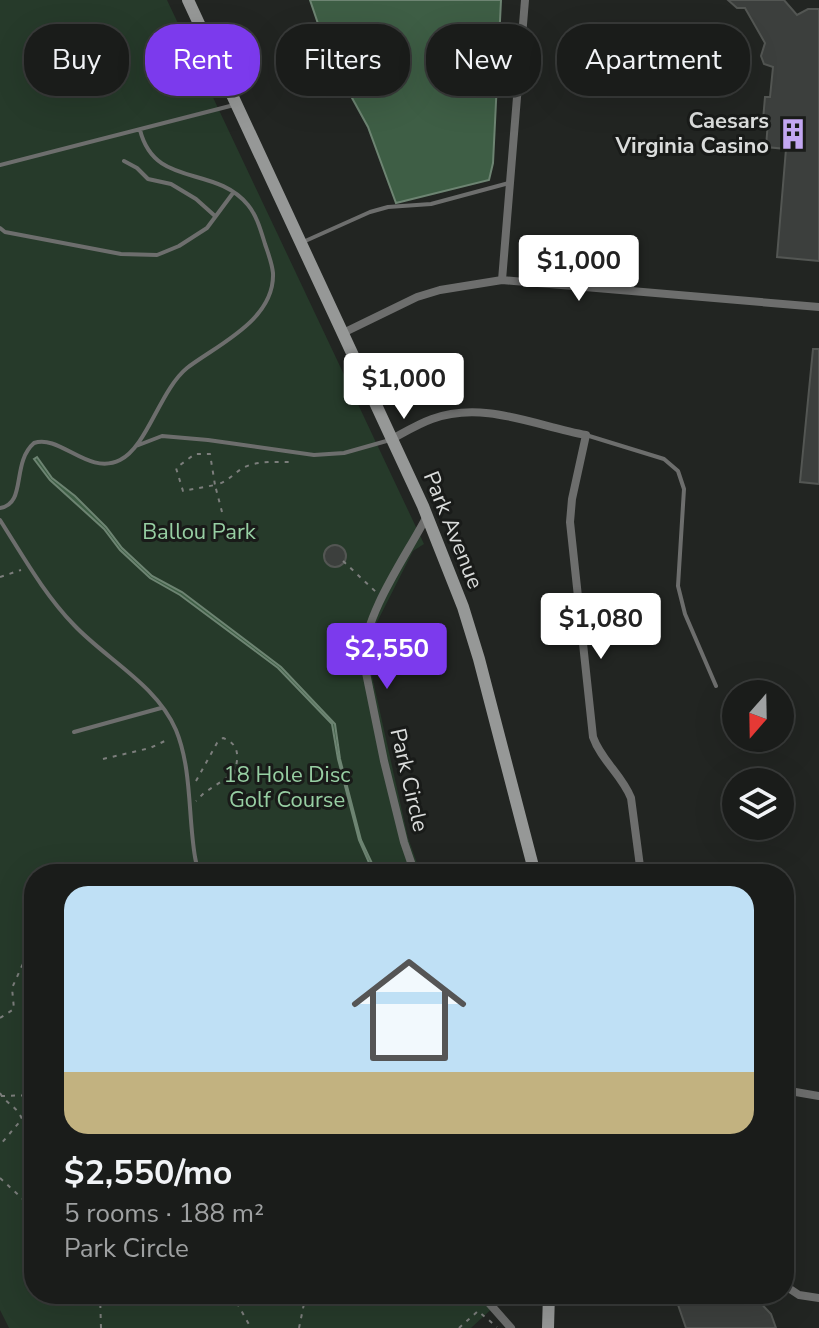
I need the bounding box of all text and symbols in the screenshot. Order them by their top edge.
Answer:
chip: Buy [24,24,129,96]
chip: Rent [145,24,260,96]
chip: Filters [276,24,410,96]
chip: New [426,24,541,96]
chip: Apartment [557,24,750,96]
place label: Caesars Virginia Casino [614,106,769,161]
building icon: Caesars Virginia Casino [776,117,810,151]
pin: $1,000 [514,235,644,303]
text: $1,000 [537,243,621,278]
pin: $1,000 [339,353,469,421]
text: $1,000 [362,361,446,396]
street label: Park Avenue [416,467,490,593]
park label: Ballou Park [142,517,257,547]
pin: $1,080 [536,593,666,661]
text: $1,080 [559,601,643,636]
pin: $2,550 [322,623,452,691]
text: $2,550 [345,631,429,666]
north arrow [722,680,794,752]
map controls [722,680,794,840]
street label: Park Circle [383,725,435,835]
park label: 18 Hole Disc Golf Course [224,760,351,815]
button: layers [722,768,794,840]
icon: home [337,938,481,1082]
text: $2,550/mo [64,1150,232,1196]
text: 5 rooms · 188 m² [64,1196,264,1231]
text: Park Circle [64,1231,189,1266]

